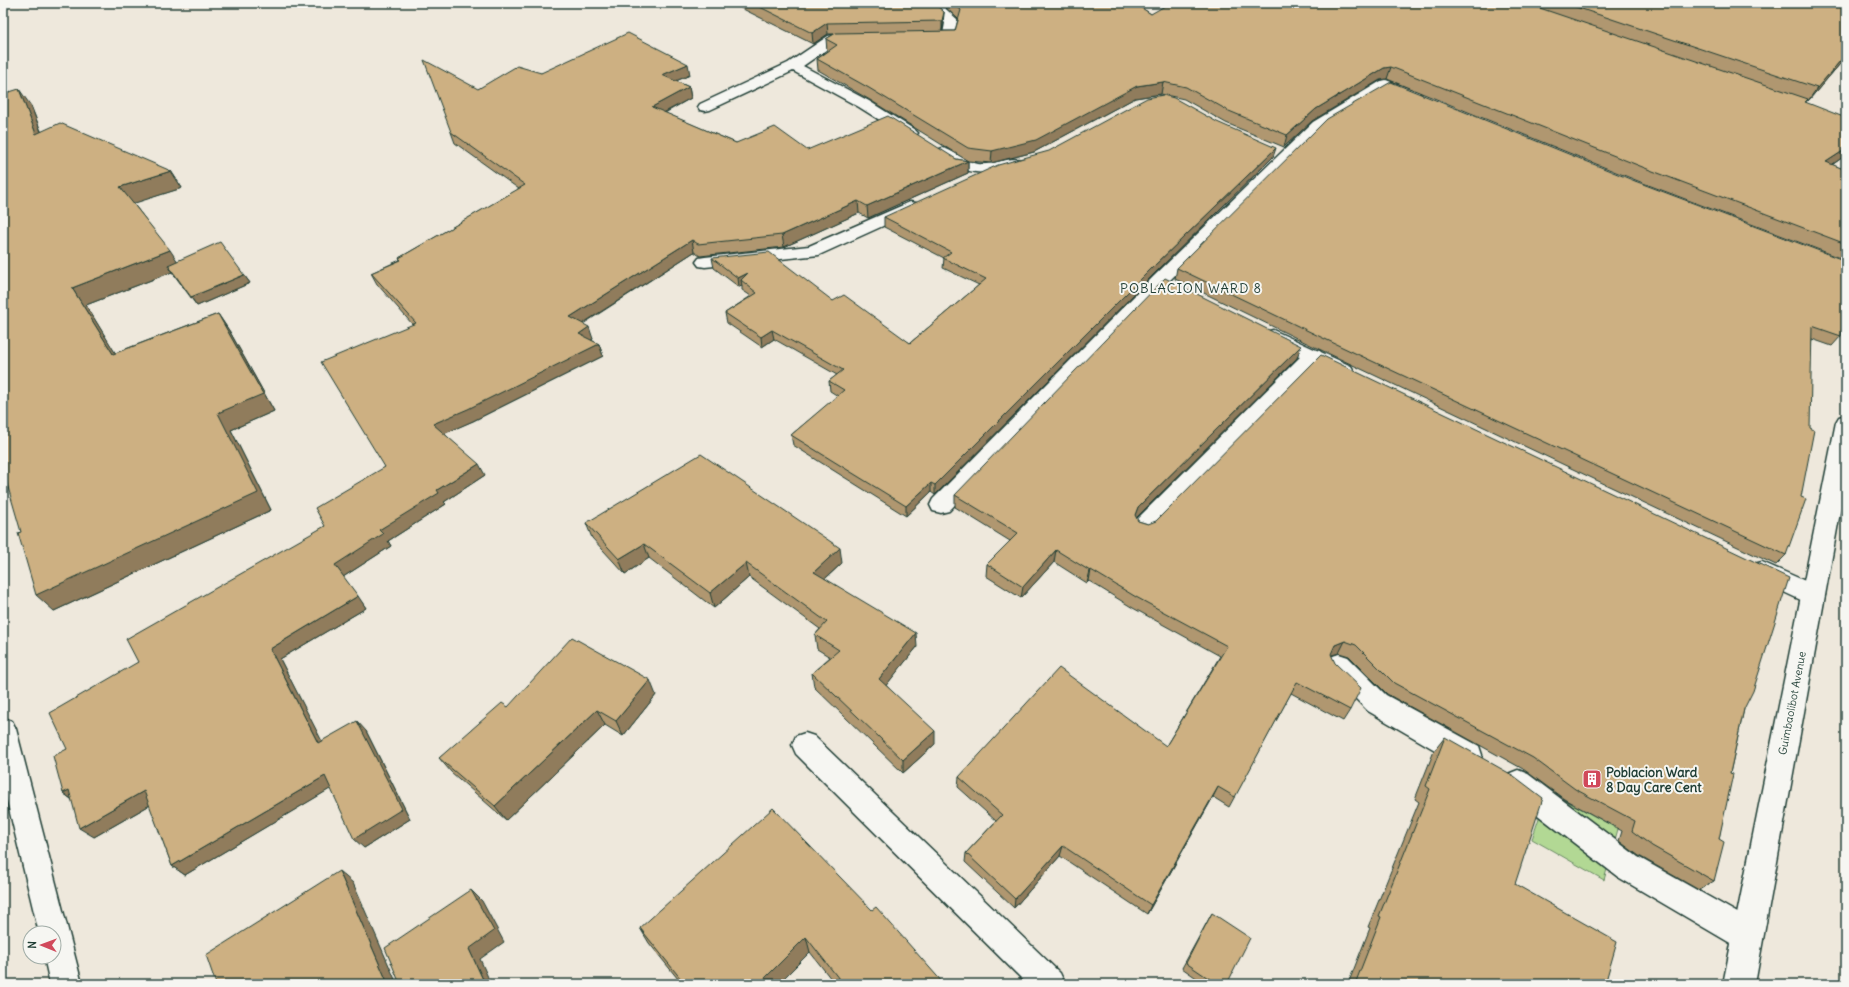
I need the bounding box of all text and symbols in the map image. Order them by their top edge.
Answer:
district label: POBLACION WARD 8 [1120,280,1262,297]
street label: Guimbaolibot Avenue [1775,650,1809,756]
place label: Poblacion Ward 8 Day Care Cent [1606,764,1702,796]
building icon: Poblacion Ward 8 Day Care Cent [1581,768,1603,790]
north arrow [22,925,62,965]
text: N [25,941,39,949]

